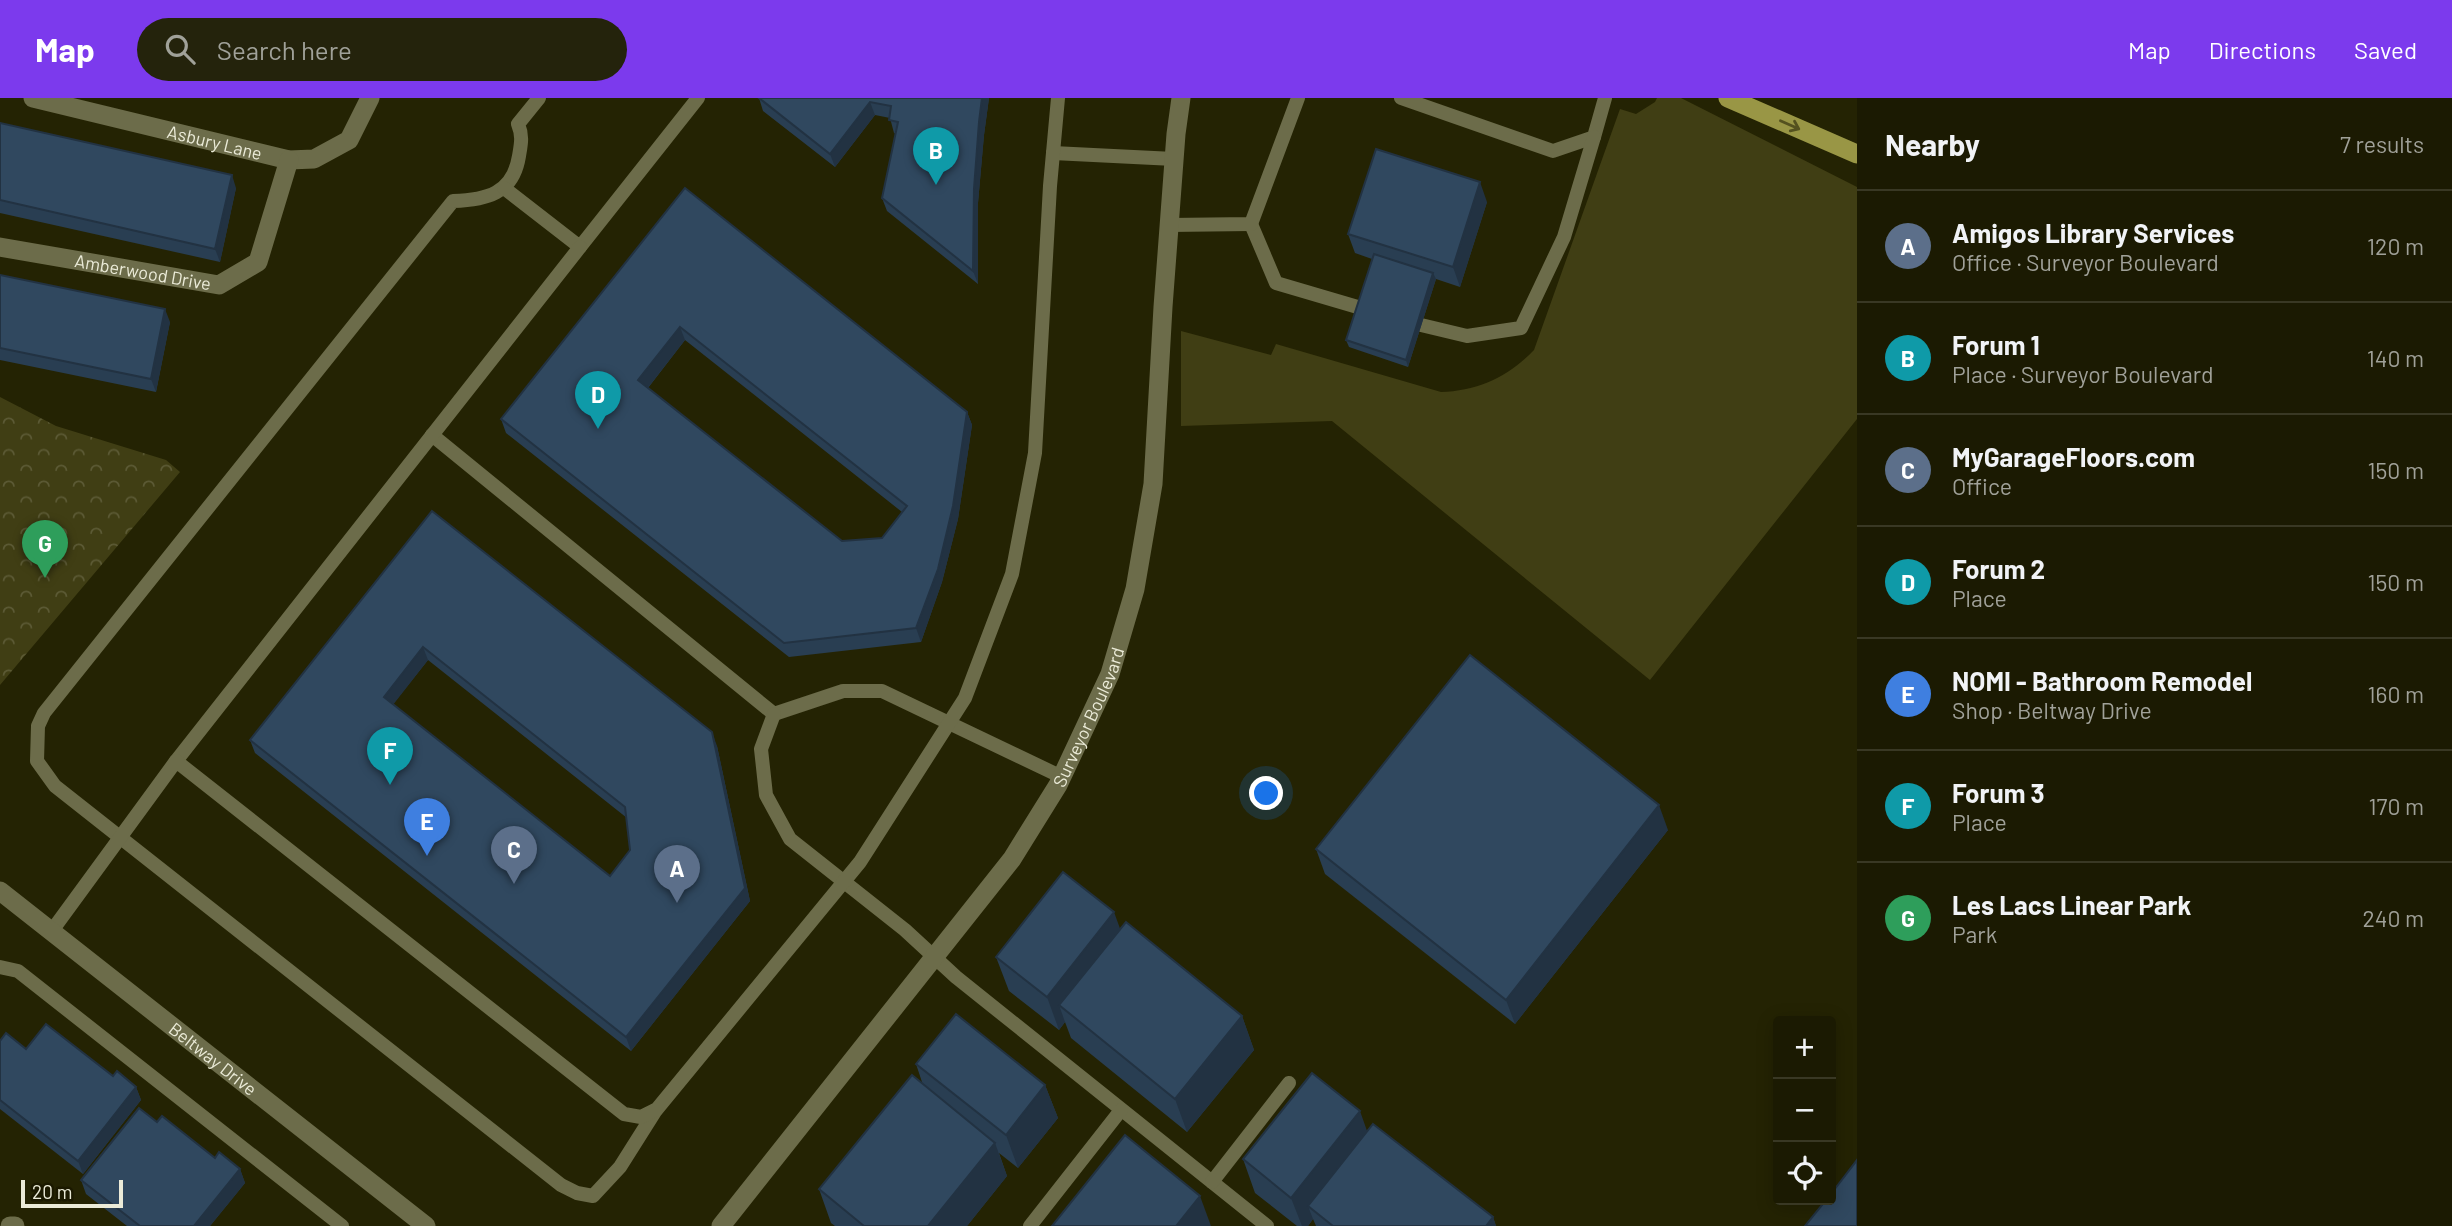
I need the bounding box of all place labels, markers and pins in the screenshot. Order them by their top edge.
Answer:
pin: B [913,127,959,185]
pin: D [575,371,621,429]
pin: G [22,520,68,578]
pin: F [367,727,413,785]
pin: E [404,798,450,856]
pin: C [491,826,537,884]
pin: A [654,845,700,903]

